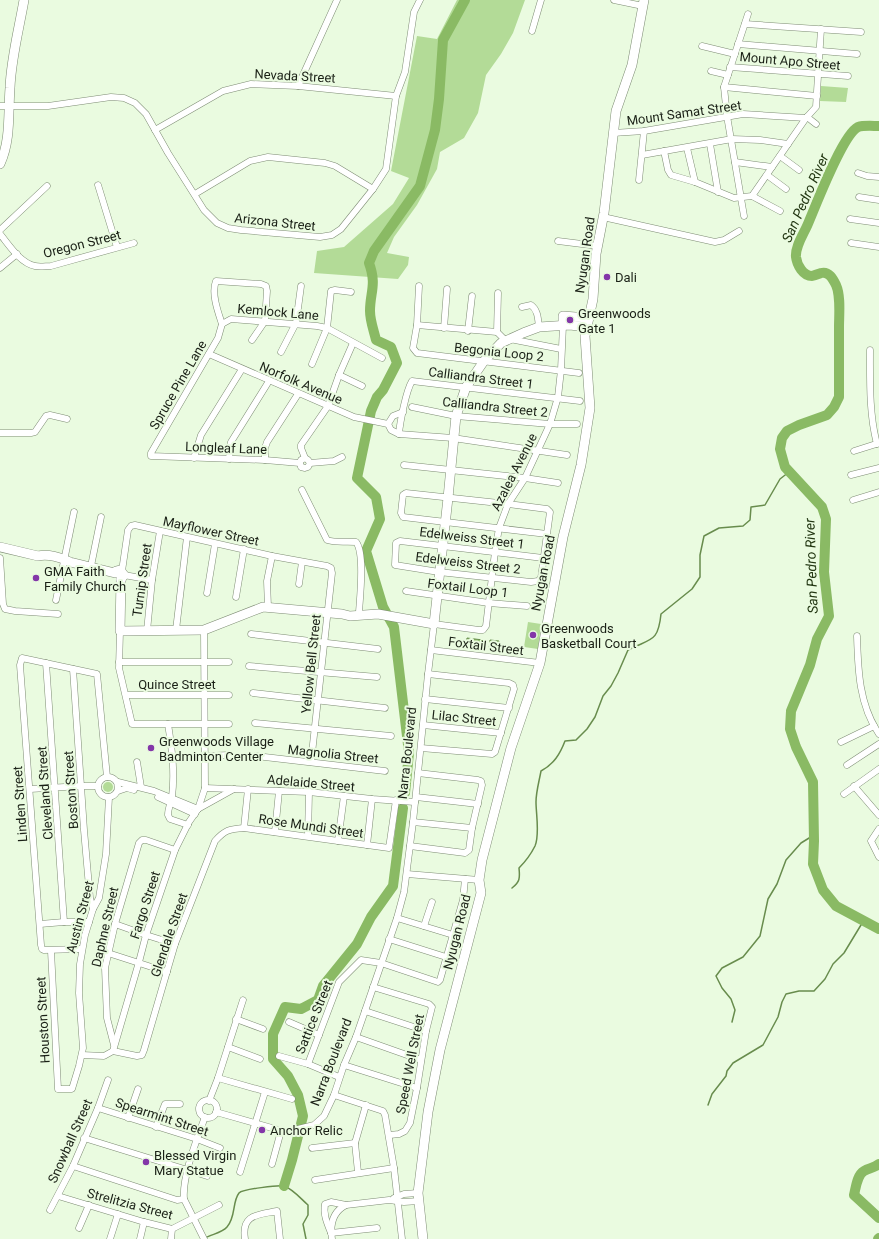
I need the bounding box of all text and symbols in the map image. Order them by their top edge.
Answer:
street label: Mount Apo Street [739,49,841,73]
street label: Nevada Street [254,66,336,86]
street label: Mount Samat Street [626,98,742,128]
water label: San Pedro River [778,151,832,245]
street label: Arizona Street [234,210,316,234]
street label: Nyugan Road [572,216,598,294]
street label: Oregon Street [42,227,122,261]
place label: Dali [615,270,637,285]
marker: Dali [602,272,612,282]
street label: Kemlock Lane [237,301,319,323]
place label: Greenwoods Gate 1 [578,306,651,336]
marker: Greenwoods Gate 1 [565,315,575,325]
street label: Spruce Pine Lane [146,338,210,432]
street label: Begonia Loop 2 [453,340,545,364]
street label: Norfolk Avenue [257,359,345,407]
street label: Calliandra Street 1 [428,364,534,392]
street label: Calliandra Street 2 [442,394,548,420]
street label: Azalea Avenue [488,431,540,513]
street label: Longleaf Lane [185,439,267,457]
street label: Mayflower Street [162,513,260,549]
water label: San Pedro River [801,518,821,614]
street label: Edelweiss Street 1 [419,524,525,552]
street label: Nyugan Road [528,534,558,612]
street label: Turnip Street [129,542,155,618]
street label: Edelweiss Street 2 [415,549,521,577]
place label: GMA Faith Family Church [44,564,126,594]
marker: GMA Faith Family Church [31,573,41,583]
street label: Foxtail Loop 1 [427,576,509,600]
street label: Yellow Bell Street [298,614,324,714]
place label: Greenwoods Basketball Court [541,621,636,651]
marker: Greenwoods Basketball Court [528,630,538,640]
street label: Foxtail Street [447,634,525,658]
street label: Quince Street [138,677,216,692]
street label: Narra Boulevard [395,706,419,800]
street label: Lilac Street [431,707,497,729]
place label: Greenwoods Village Badminton Center [159,734,274,764]
street label: Magnolia Street [287,742,379,766]
marker: Greenwoods Village Badminton Center [146,743,156,753]
street label: Cleveland Street [34,746,56,840]
street label: Boston Street [61,750,81,830]
street label: Linden Street [10,765,30,843]
street label: Adelaide Street [267,772,355,794]
street label: Rose Mundi Street [257,811,365,841]
street label: Fargo Street [127,869,163,941]
street label: Austin Street [63,879,97,955]
street label: Daphne Street [89,886,121,968]
street label: Glendale Street [148,891,190,979]
street label: Nyugan Road [440,893,474,971]
street label: Houston Street [33,976,53,1064]
street label: Sattice Street [292,978,336,1056]
street label: Speed Well Street [393,1013,427,1115]
street label: Narra Boulevard [307,1016,355,1108]
street label: Spearmint Street [114,1095,210,1139]
street label: Snowball Street [45,1097,95,1185]
place label: Anchor Relic [270,1123,343,1138]
marker: Anchor Relic [257,1125,267,1135]
place label: Blessed Virgin Mary Statue [154,1148,236,1178]
marker: Blessed Virgin Mary Statue [141,1157,151,1167]
street label: Strelitzia Street [86,1185,174,1223]

